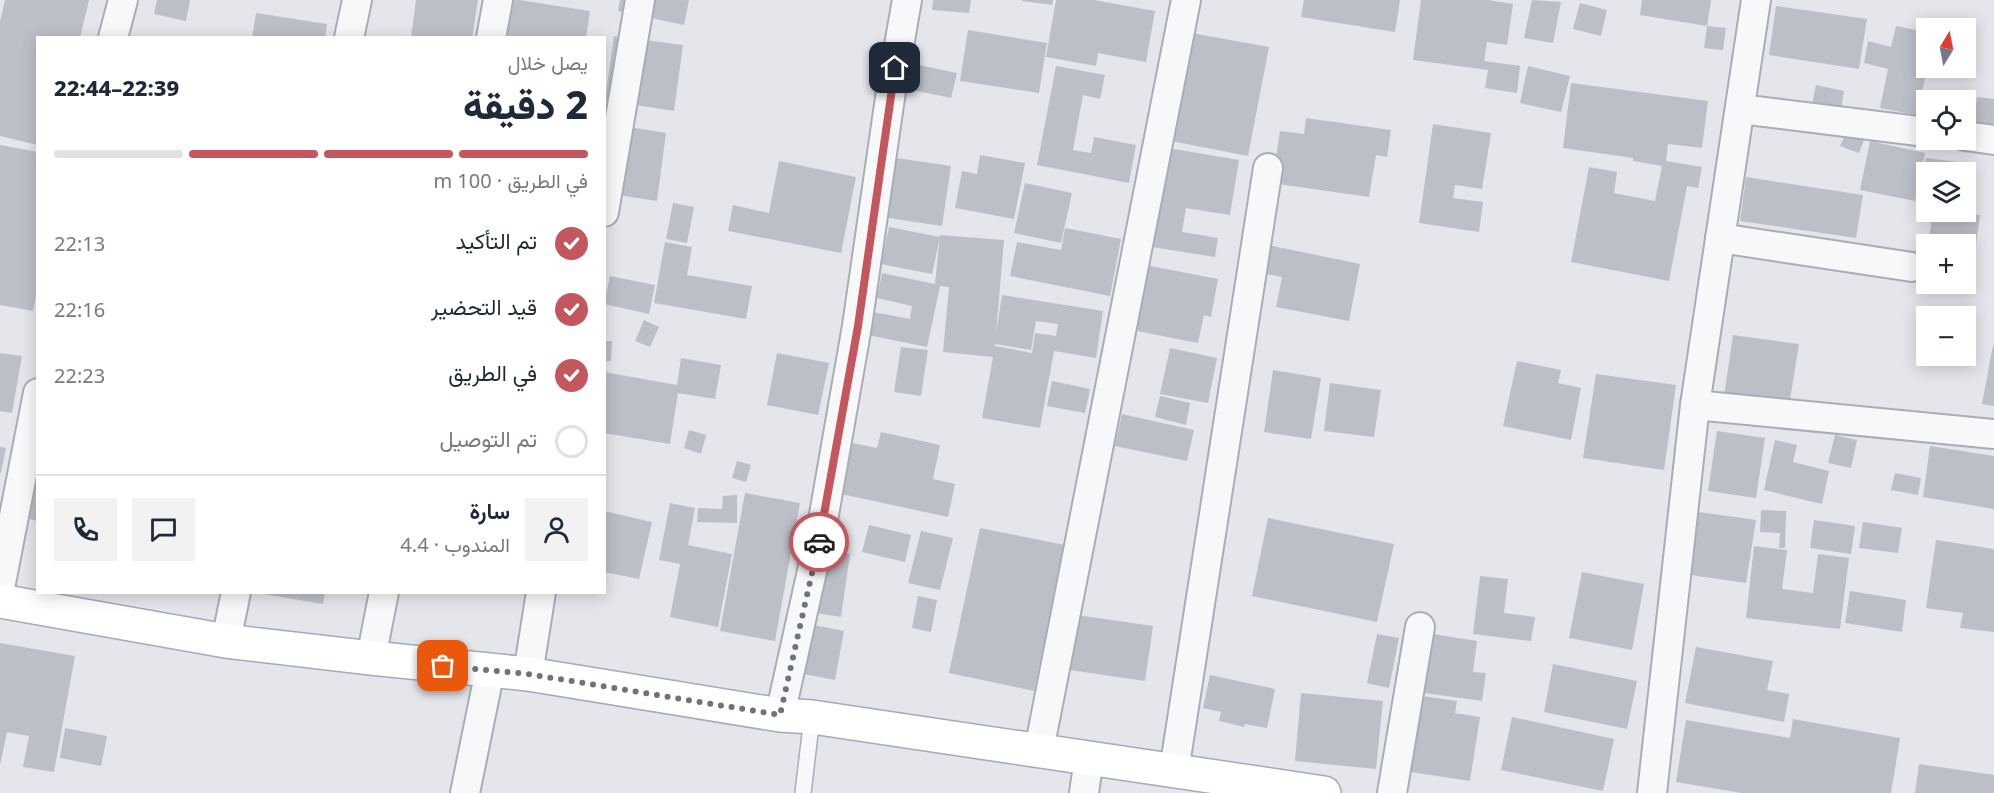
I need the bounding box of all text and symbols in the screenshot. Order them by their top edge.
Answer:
north arrow [1916,18,1976,78]
map controls [1916,18,1976,366]
pin [869,42,920,93]
text: يصل خلال [508,49,588,76]
icon: home [878,51,911,84]
text: 22:39–22:44 [54,72,179,102]
text: 2 دقيقة [463,77,588,130]
button: locate [1916,90,1976,150]
button: layers [1916,162,1976,222]
text: في الطريق · 100 m [433,167,588,194]
text: تم التأكيد [456,225,537,255]
icon: check [555,227,588,260]
text: 22:13 [54,230,105,257]
button: + [1916,234,1976,294]
text: قيد التحضير [431,291,537,321]
icon: check [555,293,588,326]
text: 22:16 [54,296,105,323]
button: − [1916,306,1976,366]
text: في الطريق [448,357,537,387]
icon: check [555,359,588,392]
text: 22:23 [54,362,105,389]
text: تم التوصيل [440,423,537,453]
text: سارة [469,495,510,525]
button: phone [54,498,117,561]
button: chat [132,498,195,561]
button: person [525,498,588,561]
courier [789,512,849,572]
icon: car [803,526,836,559]
text: المندوب · 4.4 [400,531,510,558]
pin [417,640,468,691]
icon: bag [426,649,459,682]

